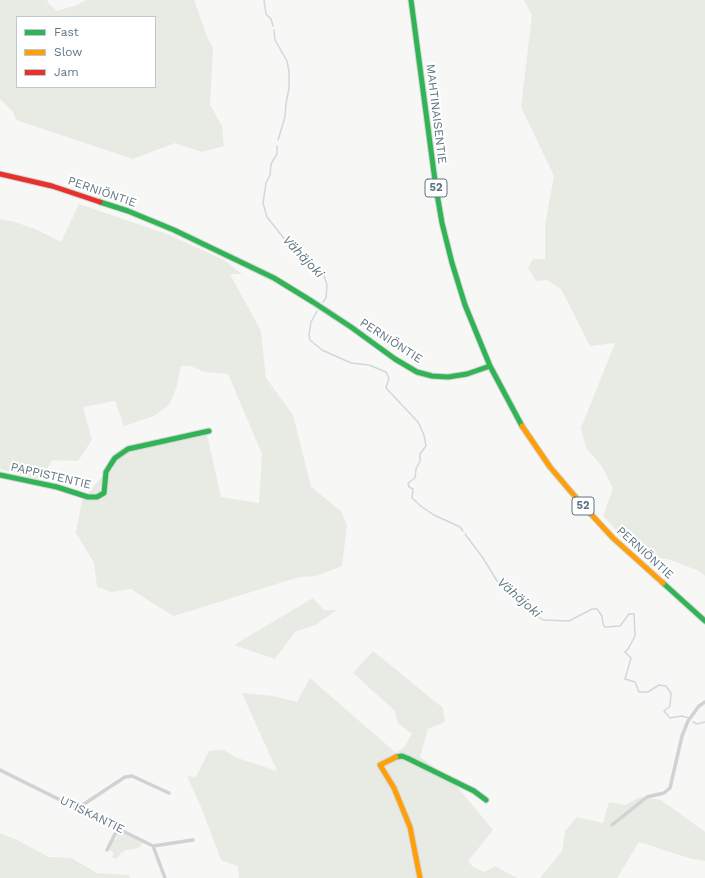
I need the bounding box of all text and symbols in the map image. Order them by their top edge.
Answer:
legend [16,16,156,88]
text: Fast [54,25,79,39]
text: Slow [54,45,82,59]
street label: MAHTINAISENTIE [423,63,449,165]
text: Jam [54,65,79,79]
street label: PERNIÖNTIE [66,174,138,210]
road number: 52 [425,179,447,197]
water label: Vähäjoki [279,233,327,281]
street label: PERNIÖNTIE [357,315,425,367]
street label: PAPPISTENTIE [9,460,93,492]
road number: 52 [572,497,594,515]
street label: PERNIÖNTIE [614,524,676,582]
water label: Vähäjoki [494,575,544,621]
street label: UTISKANTIE [57,793,127,837]

